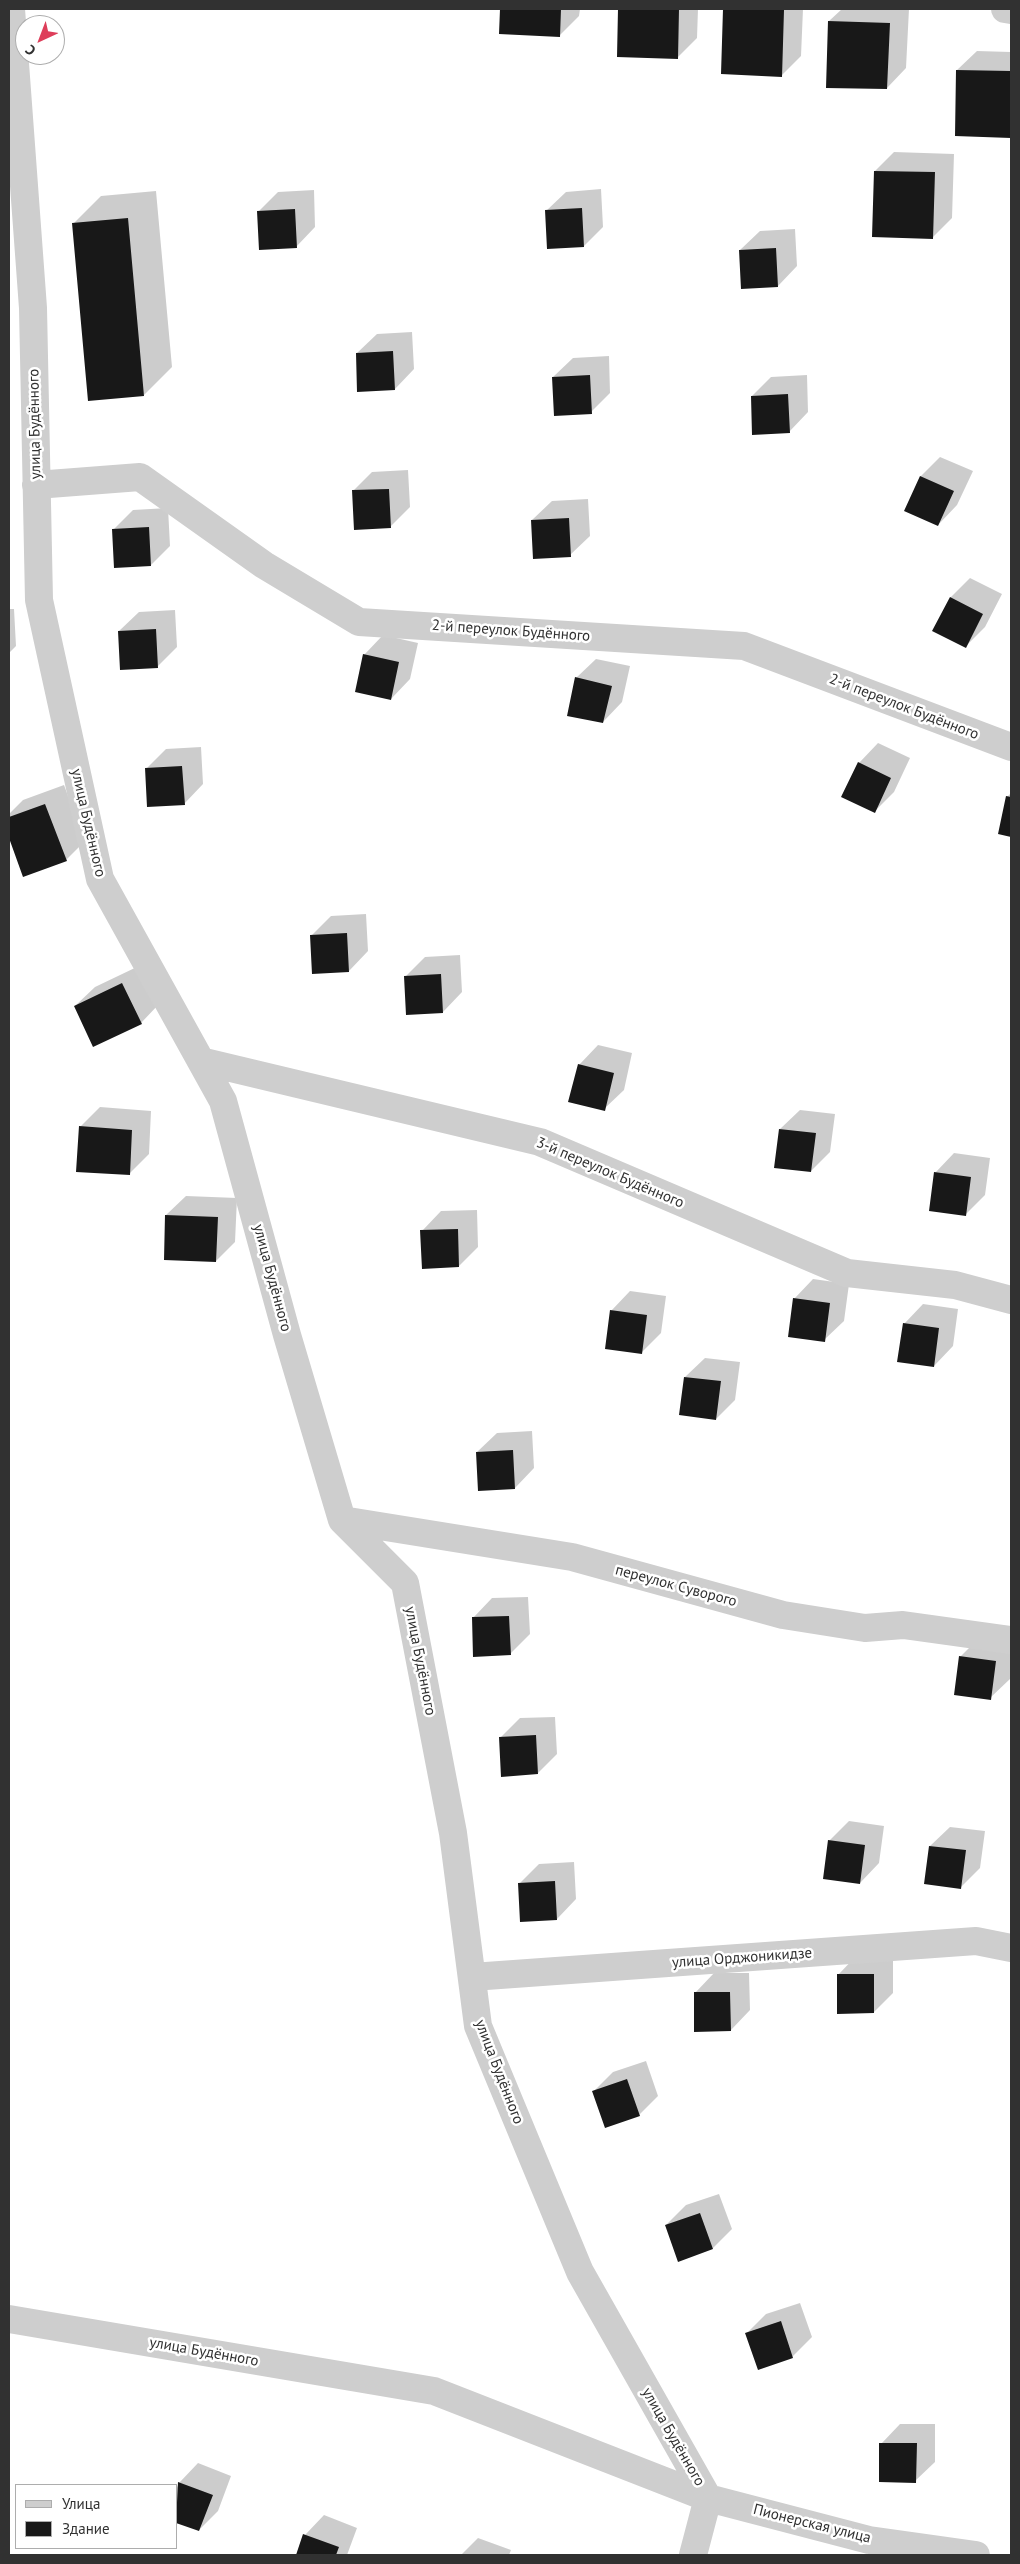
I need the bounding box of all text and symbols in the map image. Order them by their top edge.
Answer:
north arrow [15,15,65,65]
text: С [21,41,39,59]
street label: улица Будённого [25,369,45,479]
street label: 2-й переулок Будённого [431,616,591,646]
street label: 2-й переулок Будённого [827,670,981,744]
street label: улица Будённого [67,767,109,879]
street label: 3-й переулок Будённого [533,1134,687,1212]
street label: улица Будённого [249,1222,295,1334]
street label: переулок Суворого [613,1561,739,1611]
street label: улица Будённого [401,1605,439,1717]
street label: улица Орджоникидзе [671,1944,813,1972]
street label: улица Будённого [471,2017,527,2127]
street label: улица Будённого [148,2334,260,2370]
street label: улица Будённого [638,2385,708,2489]
legend [15,2484,178,2549]
text: Улица [62,2494,100,2513]
street label: Пионерская улица [751,2501,873,2547]
text: Здание [62,2519,110,2538]

